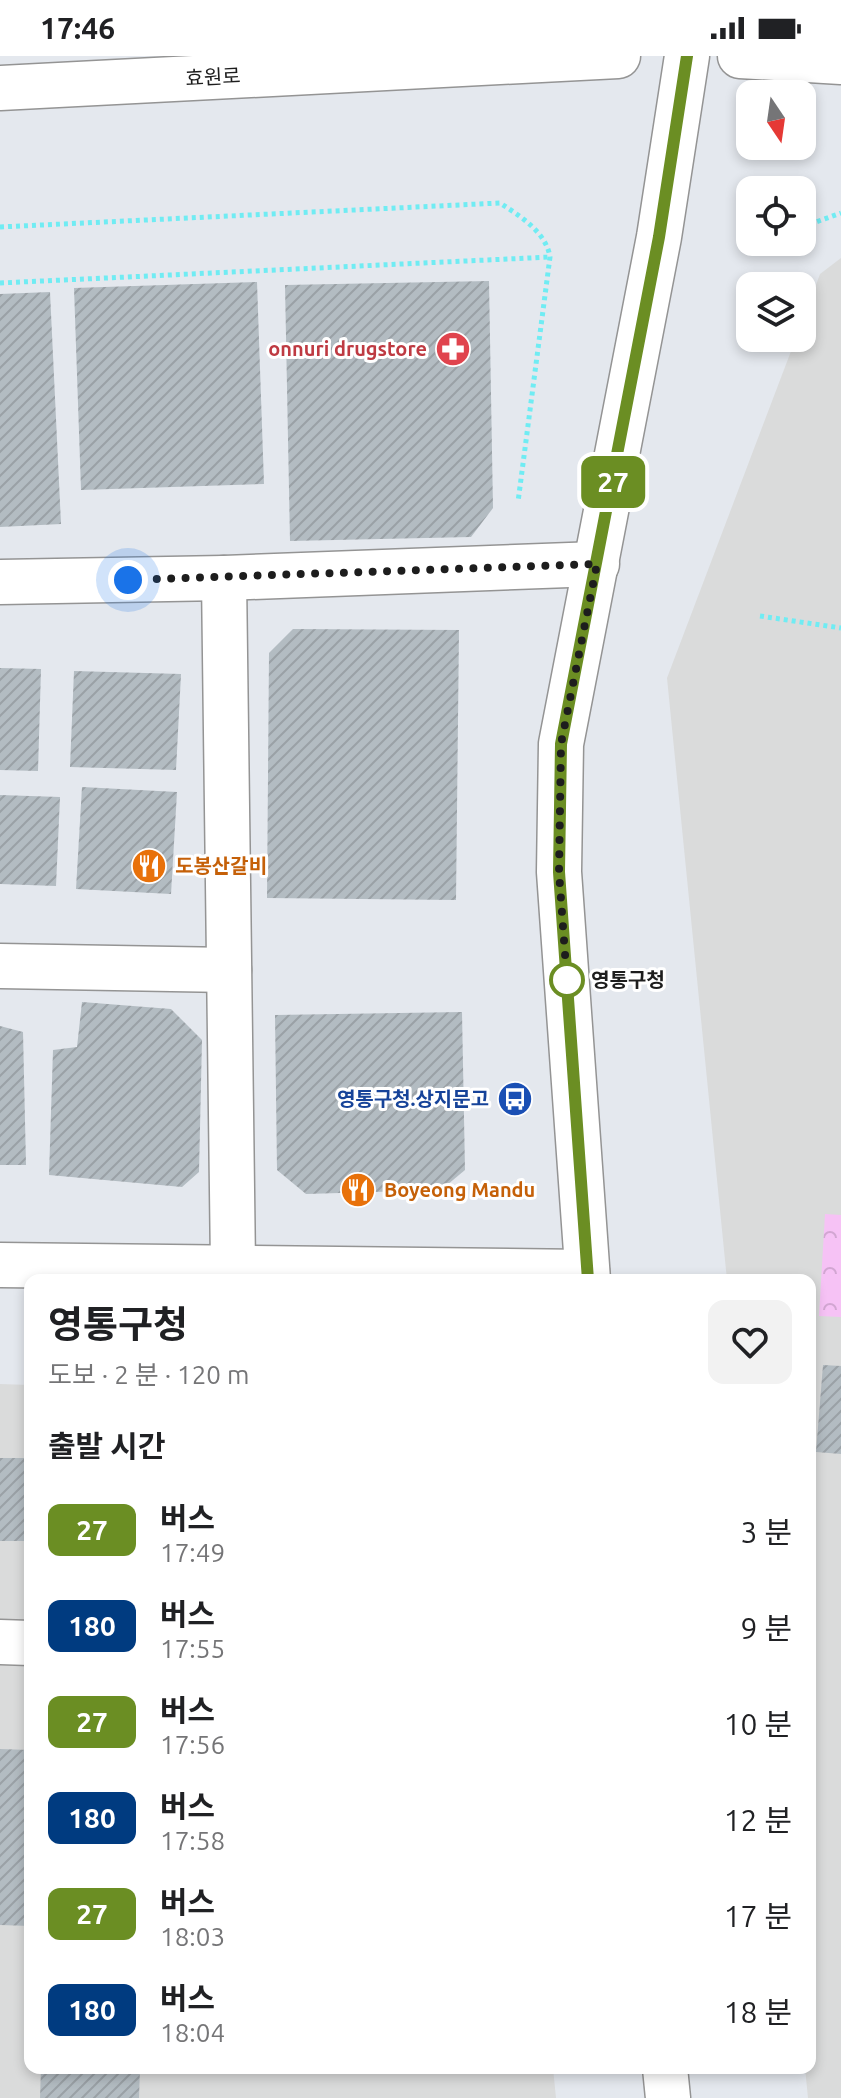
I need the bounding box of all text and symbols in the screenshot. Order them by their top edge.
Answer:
text: 17:46 [40,11,115,45]
street label: 효원로 [185,64,241,89]
north arrow [736,80,816,160]
map controls [736,80,816,352]
button: locate [736,176,816,256]
button: layers [736,272,816,352]
pharmacy icon: onnuri drugstore [434,330,472,368]
place label: onnuri drugstore [268,337,427,360]
line badge: 27 [577,456,649,508]
text: 27 [597,466,629,497]
your location [108,560,148,600]
restaurant icon: 도봉산갈비 [130,847,168,885]
place label: 도봉산갈비 [175,854,267,877]
marker: 영통구청 [550,963,584,997]
place label: 영통구청 [591,968,665,991]
bus stop icon: 영통구청.상지문고 [496,1080,534,1118]
place label: 영통구청.상지문고 [337,1087,489,1110]
restaurant icon: Boyeong Mandu [339,1171,377,1209]
place label: Boyeong Mandu [384,1178,535,1201]
button: heart [708,1300,792,1384]
text: 영통구청 [48,1303,188,1345]
text: 도보 · 2 분 · 120 m [48,1360,249,1389]
text: 출발 시간 [48,1429,166,1463]
text: 버스 [160,1501,215,1535]
text: 27 [76,1514,108,1545]
text: 3 분 [741,1515,792,1549]
text: 17:49 [160,1538,225,1567]
text: 버스 [160,1597,215,1631]
text: 180 [68,1610,116,1641]
text: 9 분 [741,1611,792,1645]
text: 17:55 [160,1634,225,1663]
text: 버스 [160,1693,215,1727]
text: 27 [76,1706,108,1737]
text: 10 분 [724,1707,792,1741]
text: 17:56 [160,1730,225,1759]
text: 버스 [160,1789,215,1823]
text: 180 [68,1802,116,1833]
text: 12 분 [724,1803,792,1837]
text: 17:58 [160,1826,225,1855]
text: 버스 [160,1885,215,1919]
text: 27 [76,1898,108,1929]
text: 17 분 [724,1899,792,1933]
text: 18:03 [160,1922,225,1951]
text: 버스 [160,1981,215,2015]
text: 180 [68,1994,116,2025]
text: 18 분 [724,1995,792,2029]
text: 18:04 [160,2018,225,2047]

